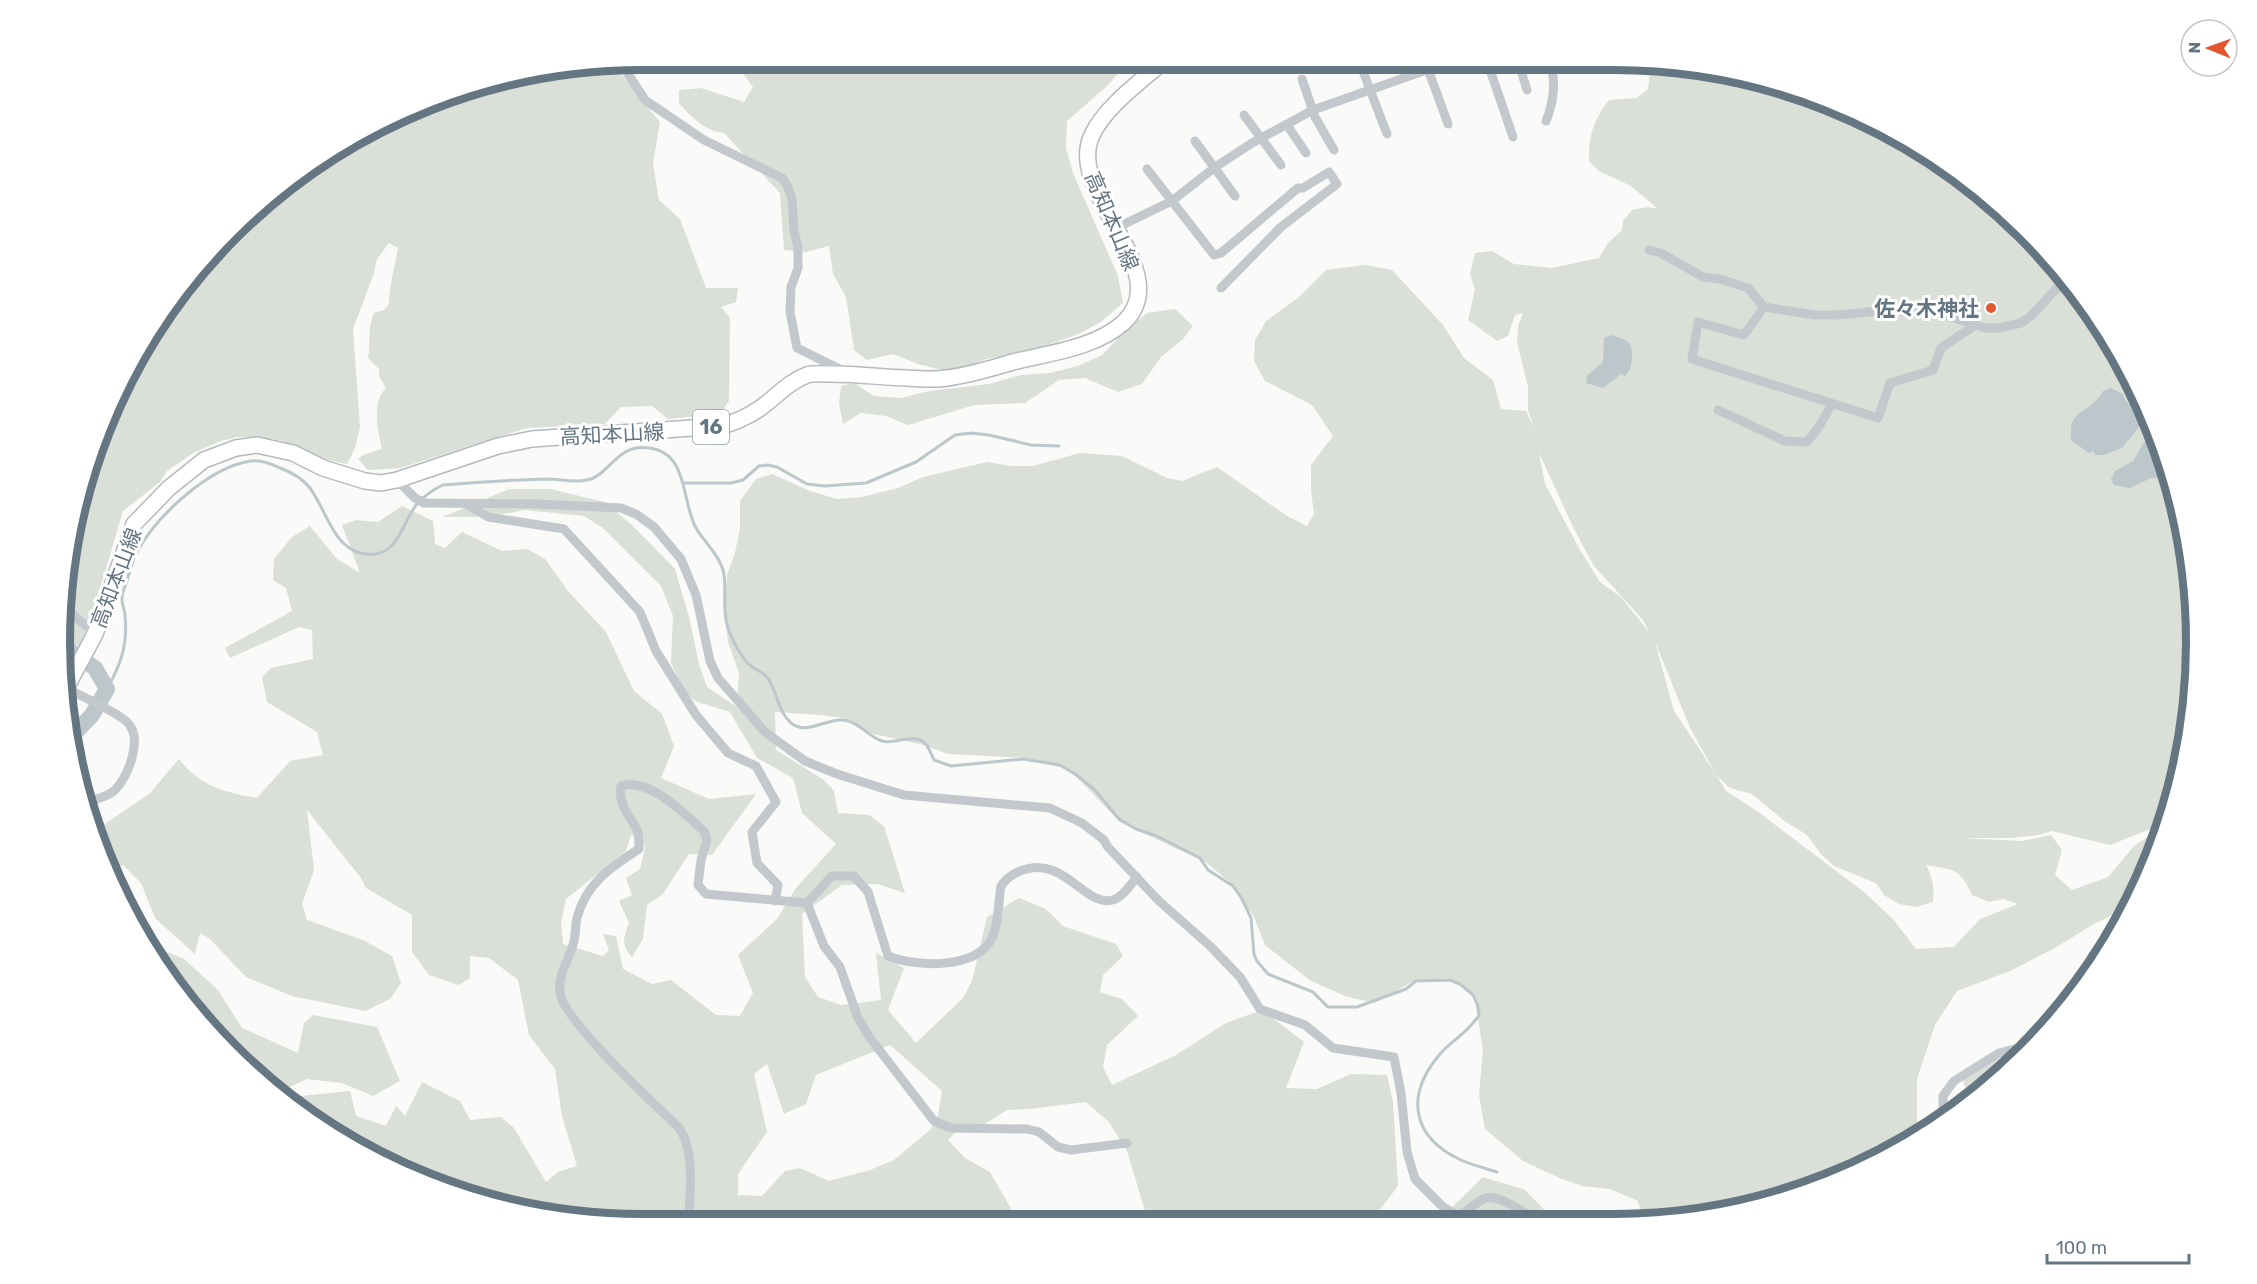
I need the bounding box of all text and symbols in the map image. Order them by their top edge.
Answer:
north arrow [2179,18,2239,78]
text: N [2185,42,2204,54]
street label: 高知本山線 [1080,168,1144,274]
place label: 佐々木神社 [1874,296,1979,321]
marker: 佐々木神社 [1984,301,1998,315]
road number: 16 [693,410,729,444]
street label: 高知本山線 [559,419,665,449]
street label: 高知本山線 [86,525,146,631]
scale bar [2047,1227,2190,1265]
text: 100 m [2056,1237,2107,1259]

